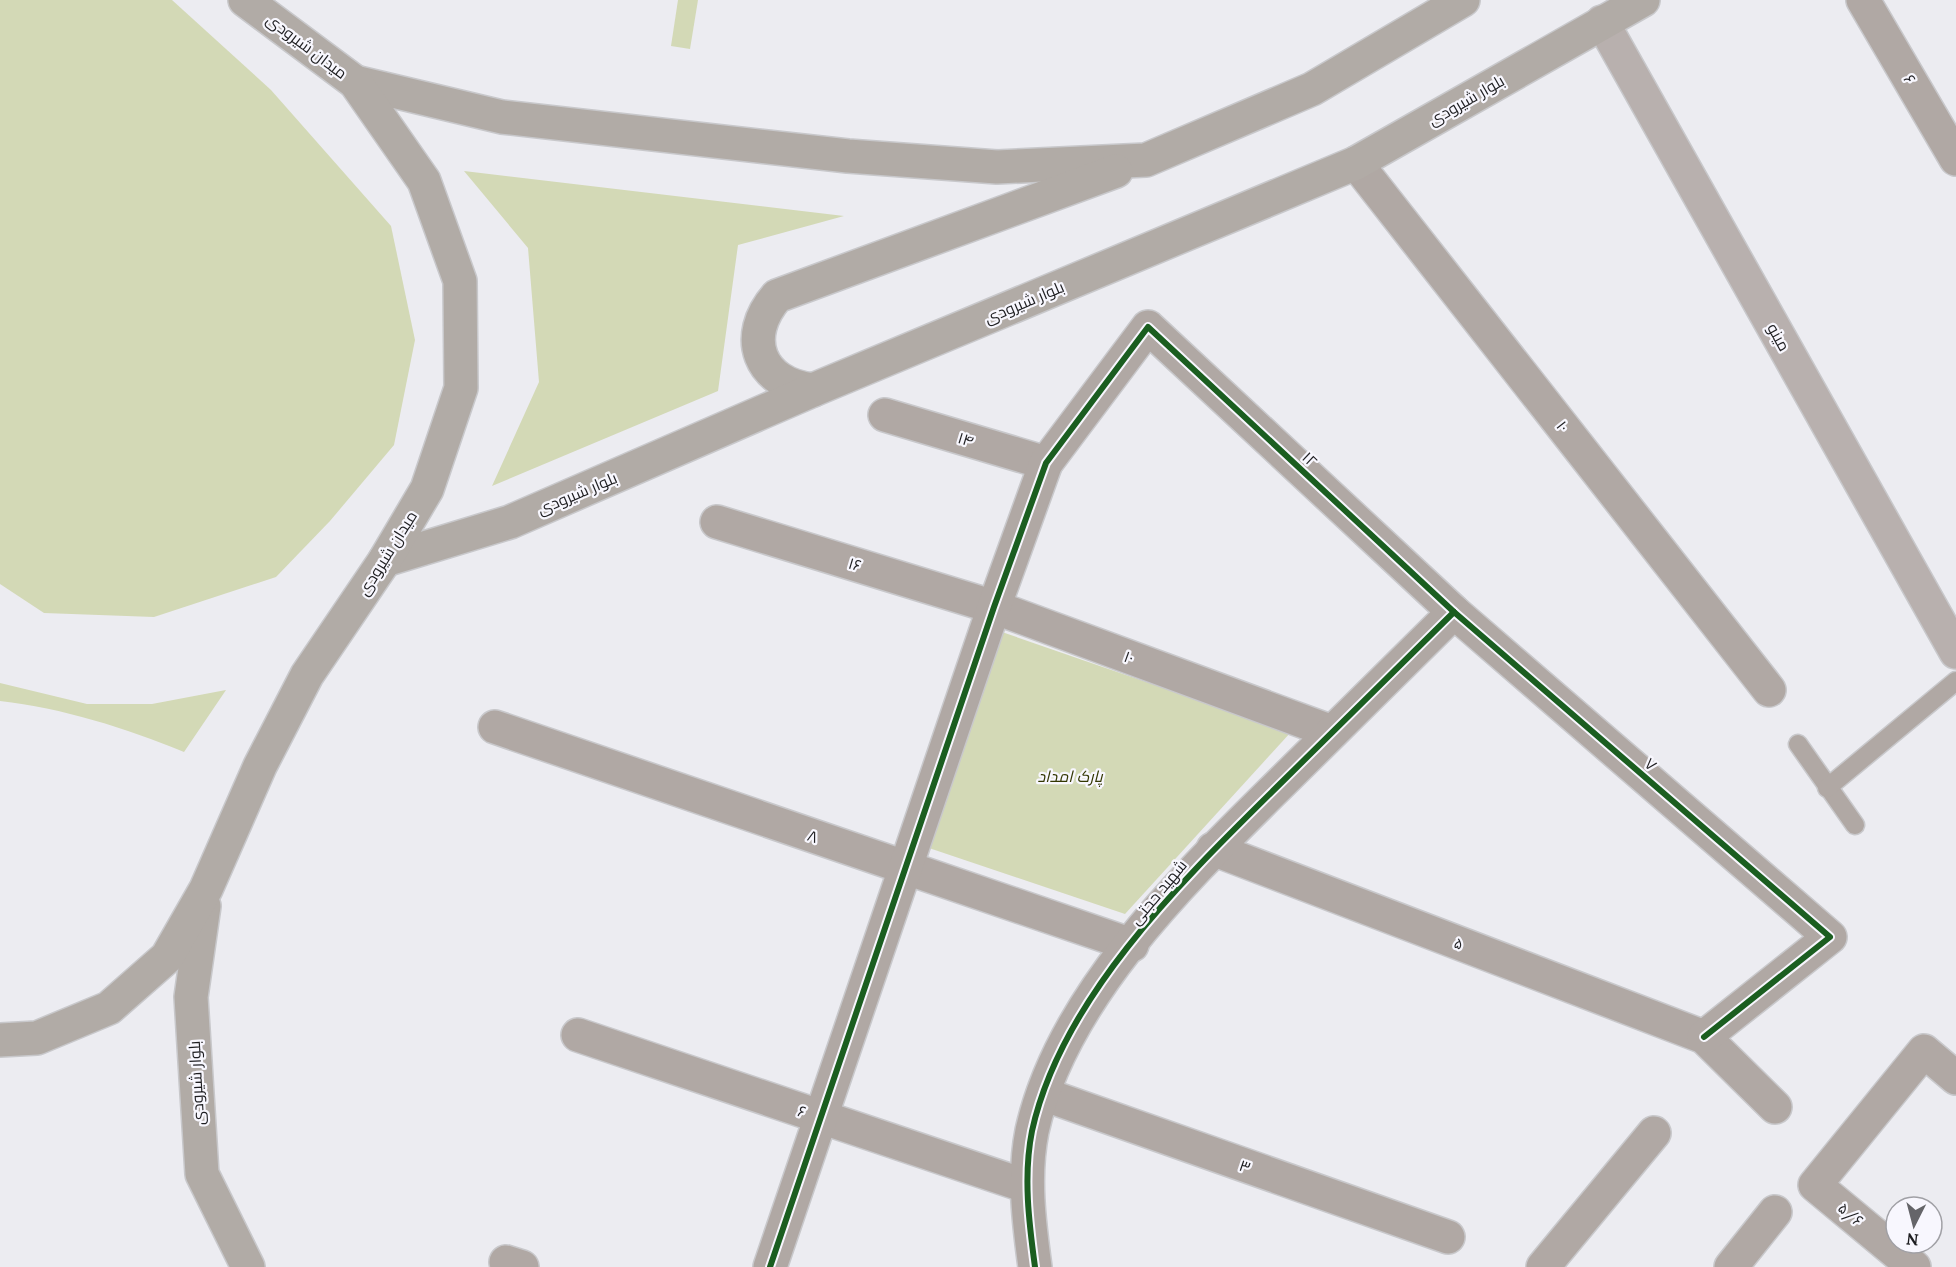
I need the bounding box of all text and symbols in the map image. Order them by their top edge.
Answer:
street label: میدان شیرودی [262,9,351,84]
street label: بلوار شیرودی [1424,70,1508,131]
street label: ۶ [1899,71,1921,87]
street label: بلوار شیرودی [981,276,1067,329]
street label: مینو [1763,319,1795,355]
street label: ۱۰ [1552,416,1574,436]
street label: ۱۴ [956,427,976,451]
street label: ۱۲ [1298,447,1322,471]
street label: بلوار شیرودی [534,467,620,520]
street label: میدان شیرودی [353,507,422,600]
street label: ۱۶ [846,553,864,575]
street label: ۱۰ [1121,646,1137,668]
street label: ۷ [1641,753,1661,775]
park label: پارک امداد [1037,766,1103,787]
street label: ۸ [805,825,821,847]
street label: شهید حجتی [1125,855,1192,929]
street label: ۵ [1451,932,1467,954]
street label: بلوار شیرودی [184,1040,209,1126]
street label: ۶ [795,1100,809,1122]
street label: ۳ [1237,1155,1253,1177]
north arrow [1884,1195,1944,1255]
street label: ۵/۶ [1833,1198,1868,1231]
text: N [1905,1229,1920,1251]

